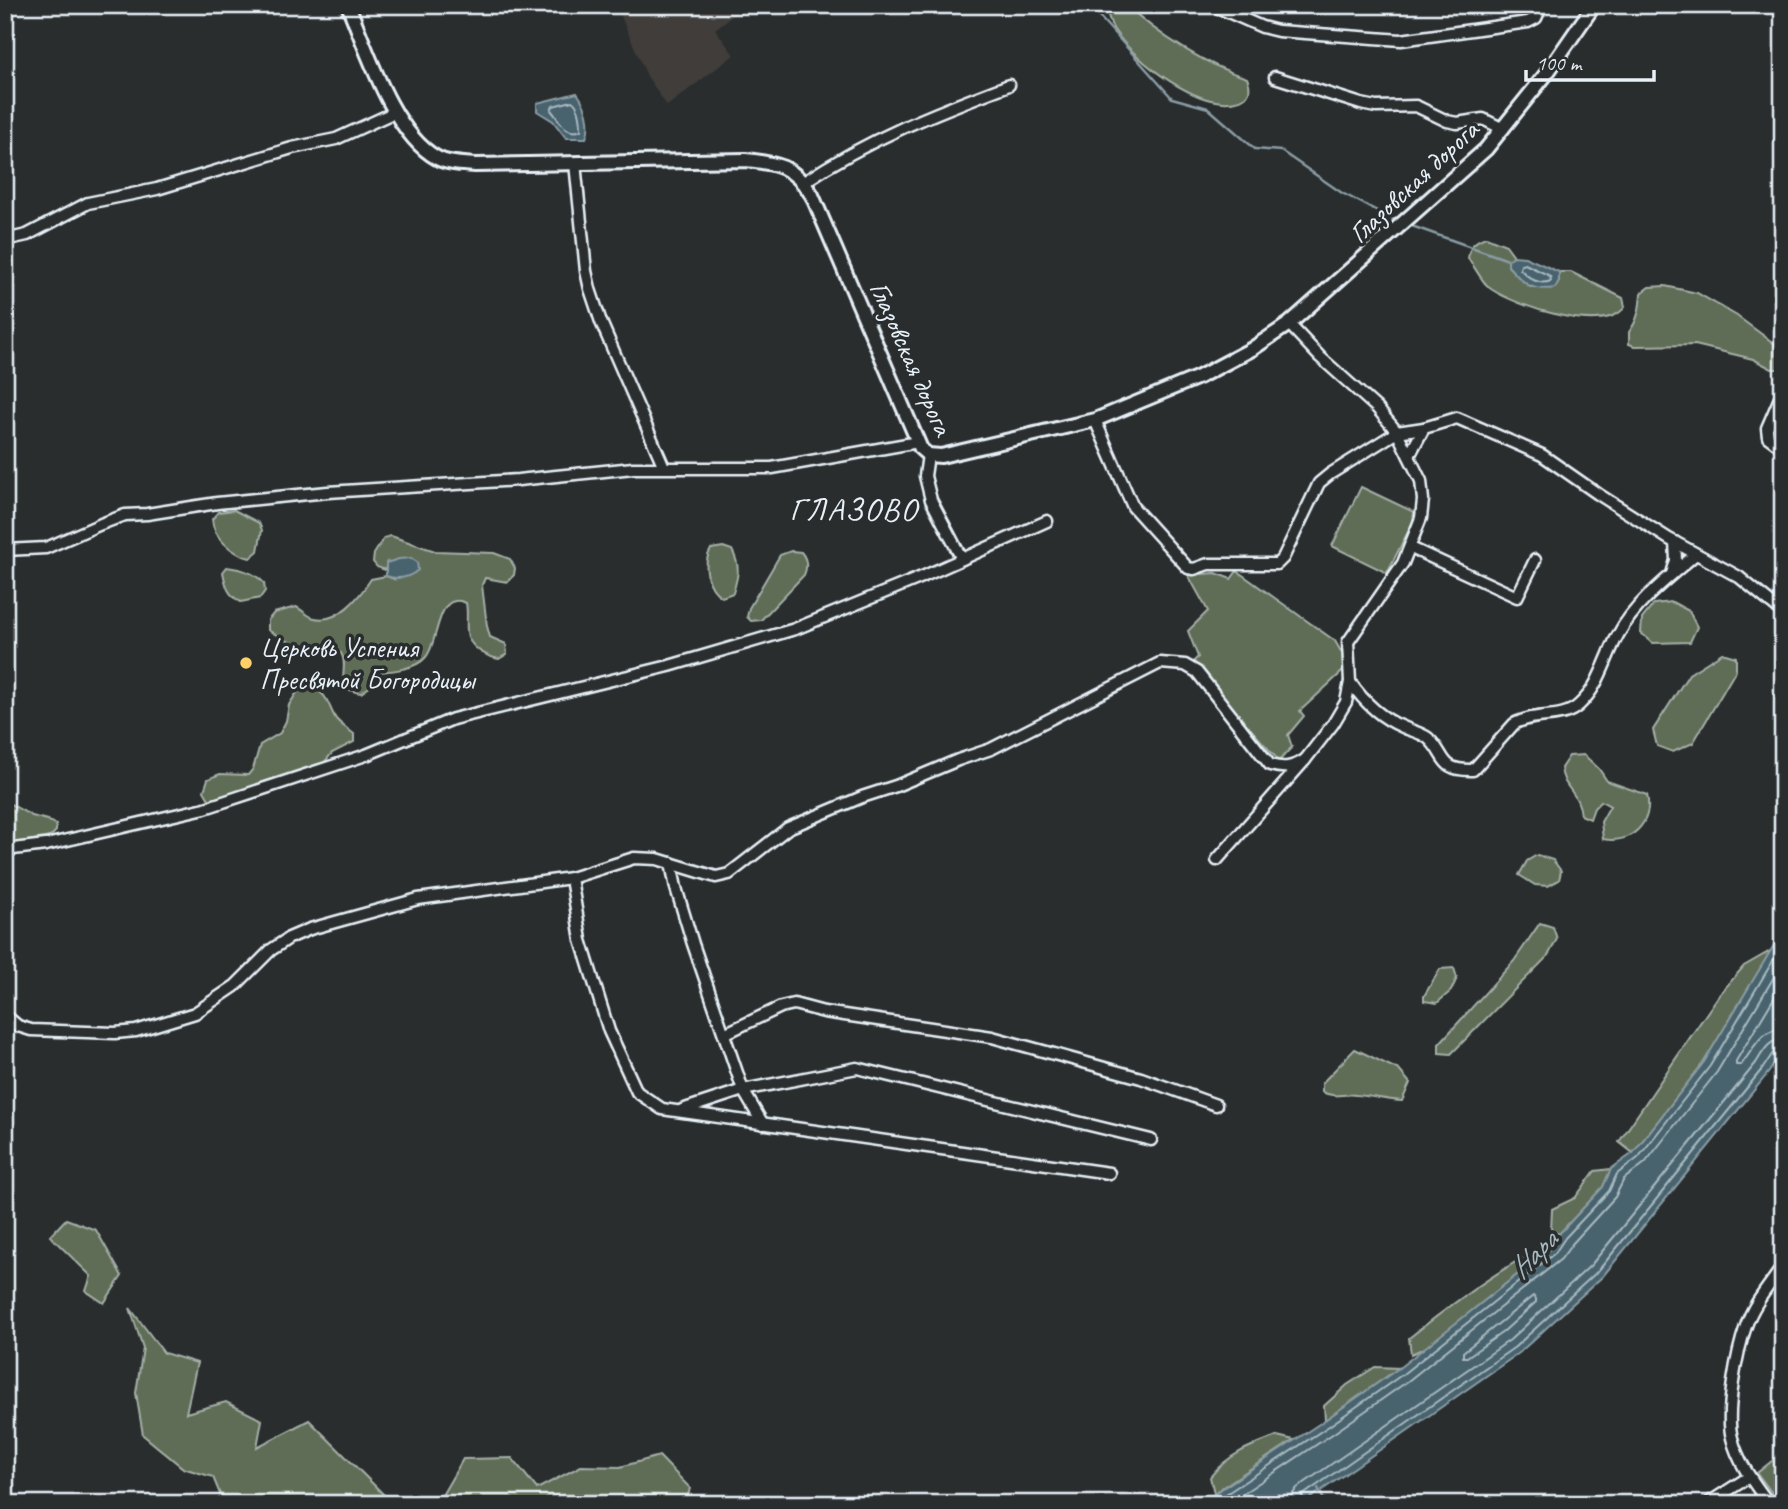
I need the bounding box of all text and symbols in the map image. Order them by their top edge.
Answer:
scale bar [1526,38,1653,82]
text: 100 m [1536,50,1583,76]
street label: Глазовская дорога [1341,111,1487,250]
street label: Глазовская дорога [862,276,962,442]
district label: ГЛАЗОВО [790,489,919,530]
place label: Церковь Успения Пресвятой Богородицы [260,630,477,697]
marker: Церковь Успения Пресвятой Богородицы [238,655,254,671]
water label: Нара [1501,1220,1567,1286]

